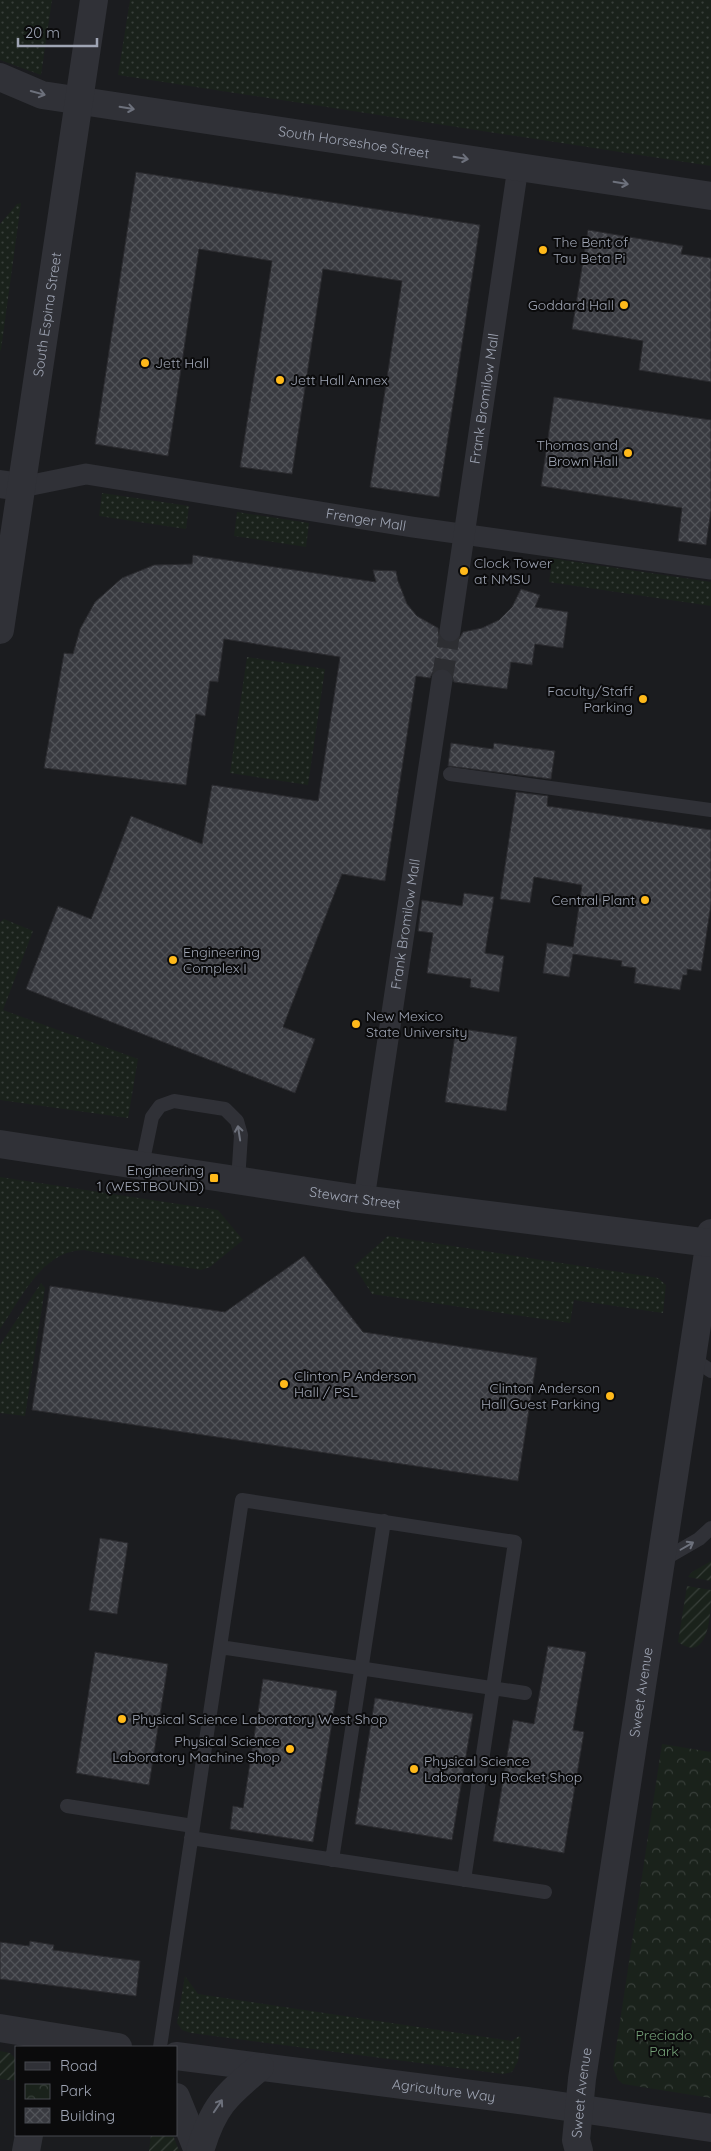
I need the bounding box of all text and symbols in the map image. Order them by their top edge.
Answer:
scale bar [18,15,96,47]
text: 20 m [25,23,60,42]
one-way arrow [29,89,45,99]
one-way arrow [119,103,135,113]
street label: South Horseshoe Street [277,122,431,162]
one-way arrow [452,153,468,163]
one-way arrow [613,178,629,188]
place label: The Bent of Tau Beta Pi [553,233,628,267]
marker: The Bent of Tau Beta Pi [537,244,549,256]
street label: South Espina Street [29,251,65,378]
place label: Goddard Hall [528,296,614,314]
marker: Goddard Hall [618,299,630,311]
street label: Frank Bromilow Mall [466,332,503,465]
place label: Jett Hall [155,354,209,372]
marker: Jett Hall [139,357,151,369]
place label: Jett Hall Annex [290,371,388,389]
marker: Jett Hall Annex [274,374,286,386]
place label: Thomas and Brown Hall [536,436,618,470]
marker: Thomas and Brown Hall [622,447,634,459]
street label: Frenger Mall [325,504,407,535]
place label: Clock Tower at NMSU [474,554,553,588]
marker: Clock Tower at NMSU [458,565,470,577]
place label: Faculty/Staff Parking [547,682,633,716]
marker: Faculty/Staff Parking [637,693,649,705]
street label: Frank Bromilow Mall [387,858,424,991]
place label: Central Plant [551,891,635,909]
marker: Central Plant [639,894,651,906]
place label: Engineering Complex I [183,943,260,977]
marker: Engineering Complex I [167,954,179,966]
place label: New Mexico State University [366,1007,467,1041]
marker: New Mexico State University [350,1018,362,1030]
one-way arrow [234,1125,244,1141]
place label: Engineering 1 (WESTBOUND) [97,1161,204,1195]
marker: Engineering 1 (WESTBOUND) [208,1172,220,1184]
street label: Stewart Street [308,1182,402,1213]
place label: Clinton P Anderson Hall / PSL [294,1367,417,1401]
marker: Clinton P Anderson Hall / PSL [278,1378,290,1390]
place label: Clinton Anderson Hall Guest Parking [481,1379,600,1413]
marker: Clinton Anderson Hall Guest Parking [604,1390,616,1402]
one-way arrow [679,1541,693,1551]
street label: Sweet Avenue [625,1646,657,1738]
place label: Physical Science Laboratory West Shop [132,1710,387,1728]
marker: Physical Science Laboratory West Shop [116,1713,128,1725]
place label: Physical Science Laboratory Machine Shop [112,1732,280,1766]
marker: Physical Science Laboratory Machine Shop [284,1743,296,1755]
place label: Physical Science Laboratory Rocket Shop [424,1752,582,1786]
marker: Physical Science Laboratory Rocket Shop [408,1763,420,1775]
park label: Preciado Park [635,2026,693,2060]
legend [15,2046,178,2136]
street label: Sweet Avenue [567,2046,596,2139]
text: Road [60,2056,97,2075]
street label: Agriculture Way [391,2075,497,2106]
text: Park [60,2081,92,2100]
one-way arrow [213,2099,224,2113]
text: Building [60,2106,115,2125]

